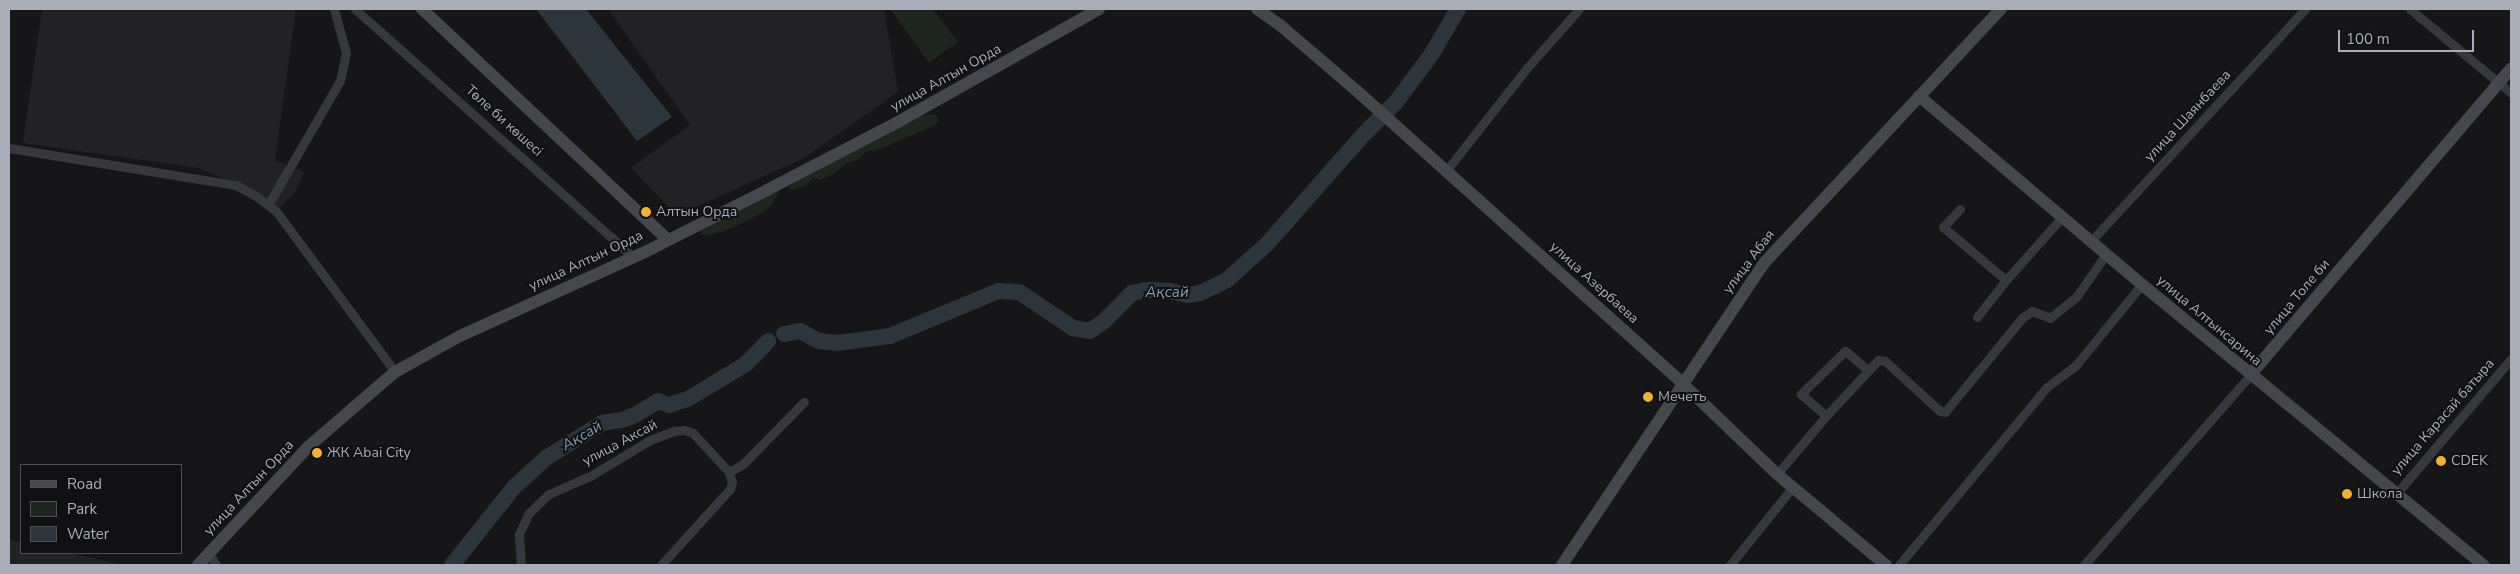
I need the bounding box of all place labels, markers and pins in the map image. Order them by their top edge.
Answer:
place label: Алтын Орда [656,204,737,220]
marker: Алтын Орда [640,206,652,218]
place label: Мечеть [1658,389,1707,405]
marker: Мечеть [1642,391,1654,403]
place label: ЖК Abai City [327,445,411,461]
marker: ЖК Abai City [311,447,323,459]
place label: CDEK [2451,453,2488,469]
marker: CDEK [2435,455,2447,467]
place label: Школа [2357,486,2402,502]
marker: Школа [2341,488,2353,500]

